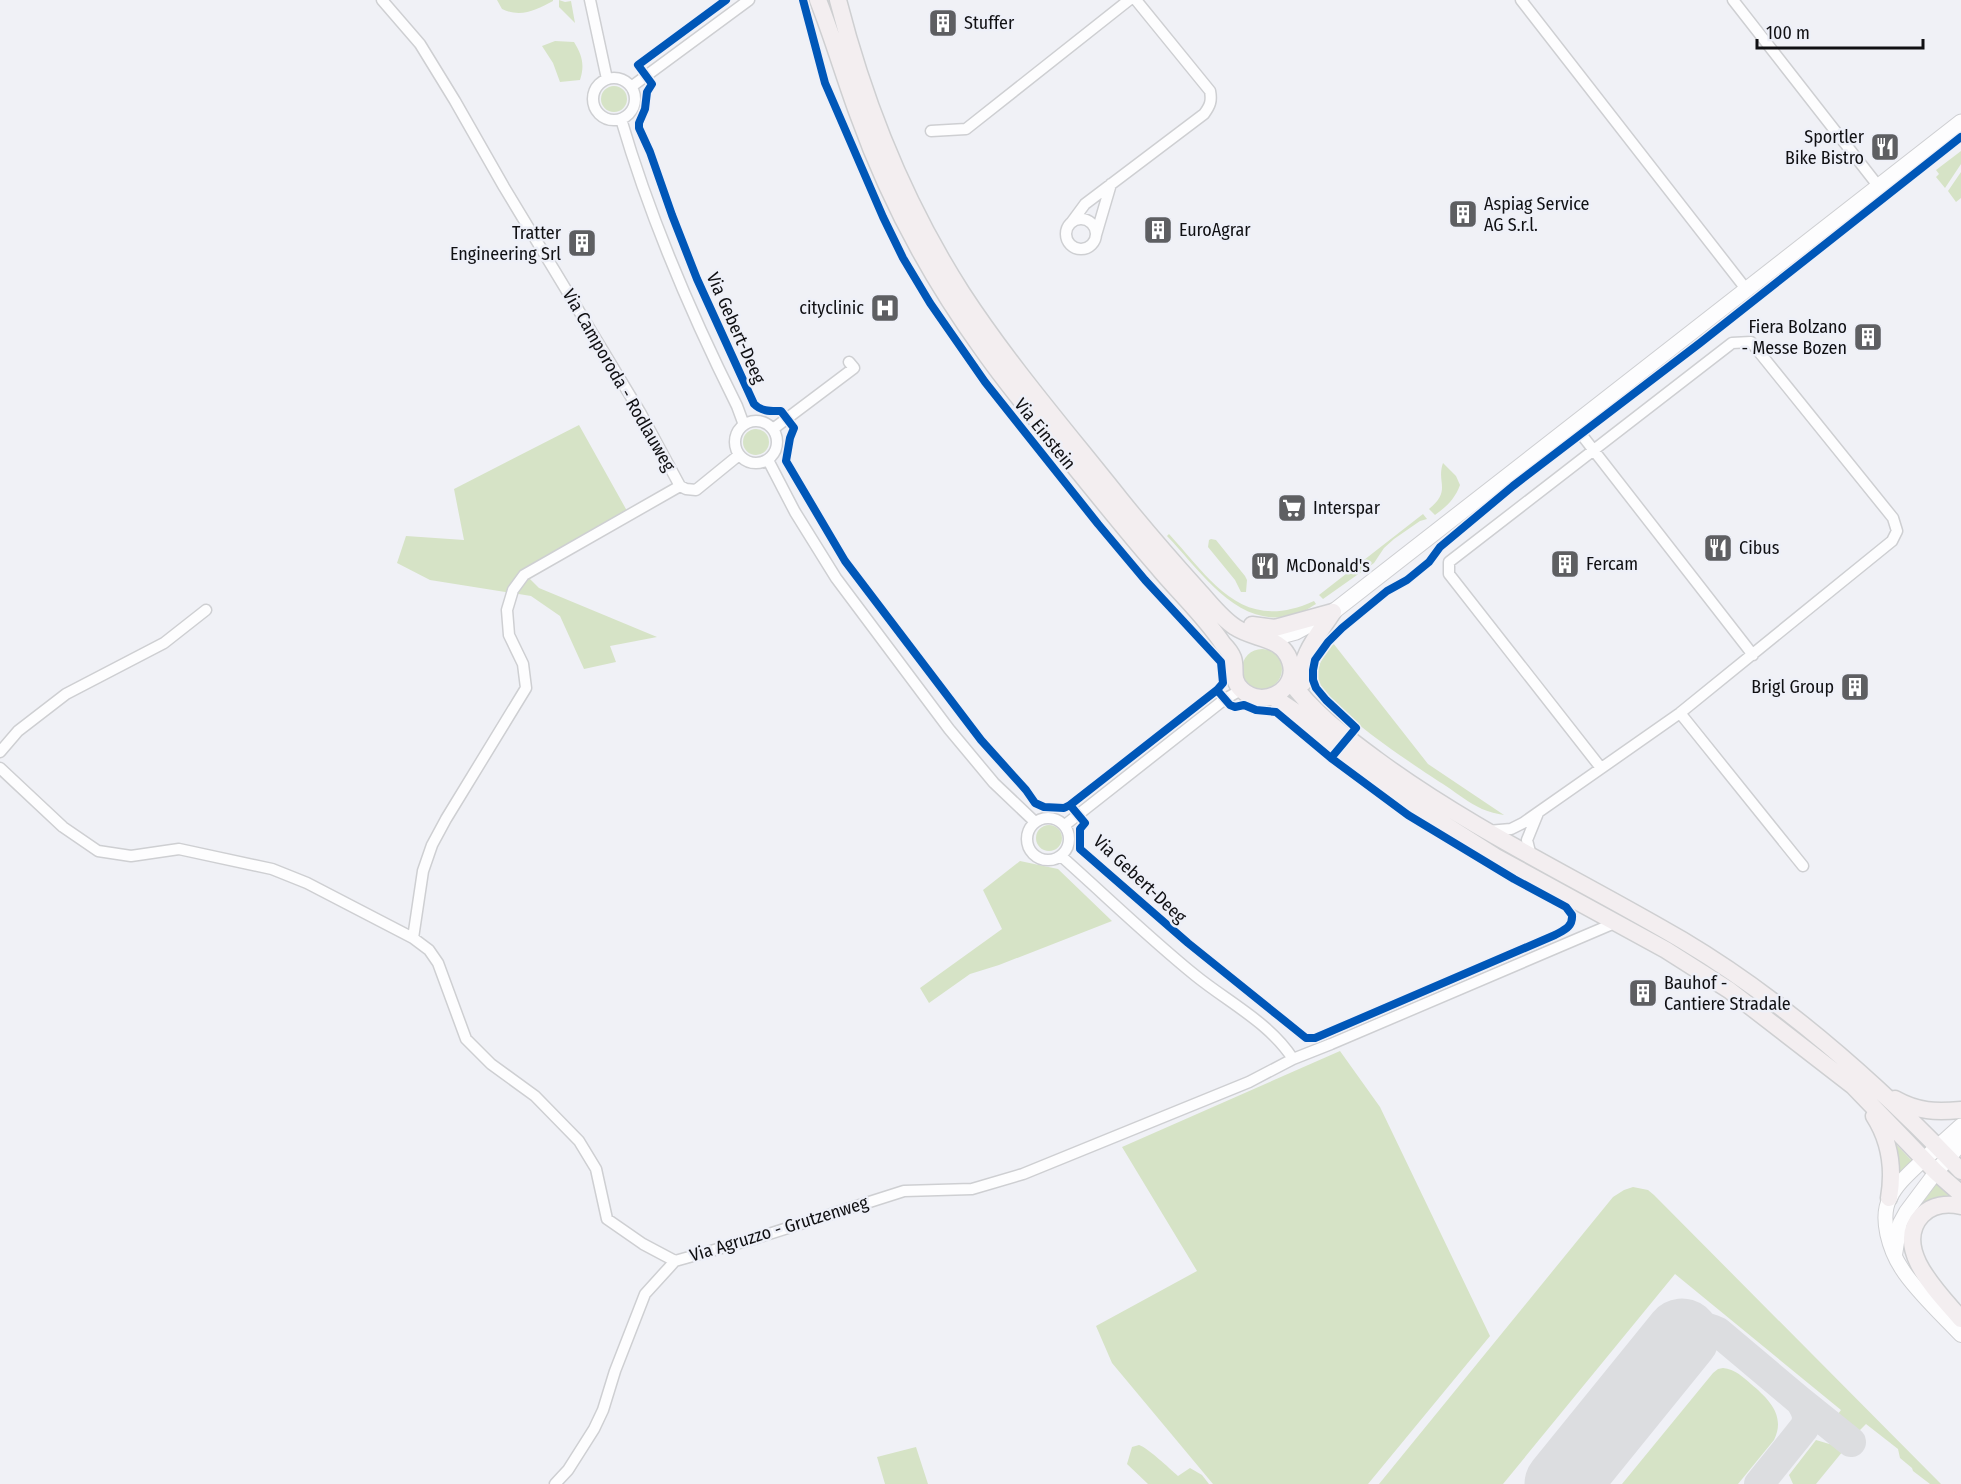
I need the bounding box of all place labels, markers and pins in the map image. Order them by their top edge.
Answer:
building icon: Stuffer [927,7,959,39]
place label: Stuffer [964,12,1015,34]
place label: Sportler Bike Bistro [1785,126,1865,169]
restaurant icon: Sportler Bike Bistro [1869,131,1901,163]
place label: Aspiag Service AG S.r.l. [1484,193,1590,236]
building icon: Aspiag Service AG S.r.l. [1447,198,1479,230]
building icon: EuroAgrar [1142,214,1174,246]
place label: EuroAgrar [1179,219,1251,241]
place label: Tratter Engineering Srl [450,222,562,265]
building icon: Tratter Engineering Srl [566,227,598,259]
hospital icon: cityclinic [869,292,901,324]
place label: cityclinic [799,297,864,319]
place label: Fiera Bolzano - Messe Bozen [1742,316,1847,359]
building icon: Fiera Bolzano - Messe Bozen [1852,321,1884,353]
supermarket icon: Interspar [1276,492,1308,524]
place label: Interspar [1313,497,1381,519]
restaurant icon: Cibus [1702,532,1734,564]
place label: Cibus [1739,537,1780,559]
building icon: Fercam [1549,548,1581,580]
restaurant icon: McDonald's [1249,550,1281,582]
place label: Fercam [1586,553,1638,575]
place label: McDonald's [1286,555,1370,577]
building icon: Brigl Group [1839,671,1871,703]
place label: Brigl Group [1751,676,1834,698]
place label: Bauhof - Cantiere Stradale [1664,972,1791,1015]
building icon: Bauhof - Cantiere Stradale [1627,977,1659,1009]

